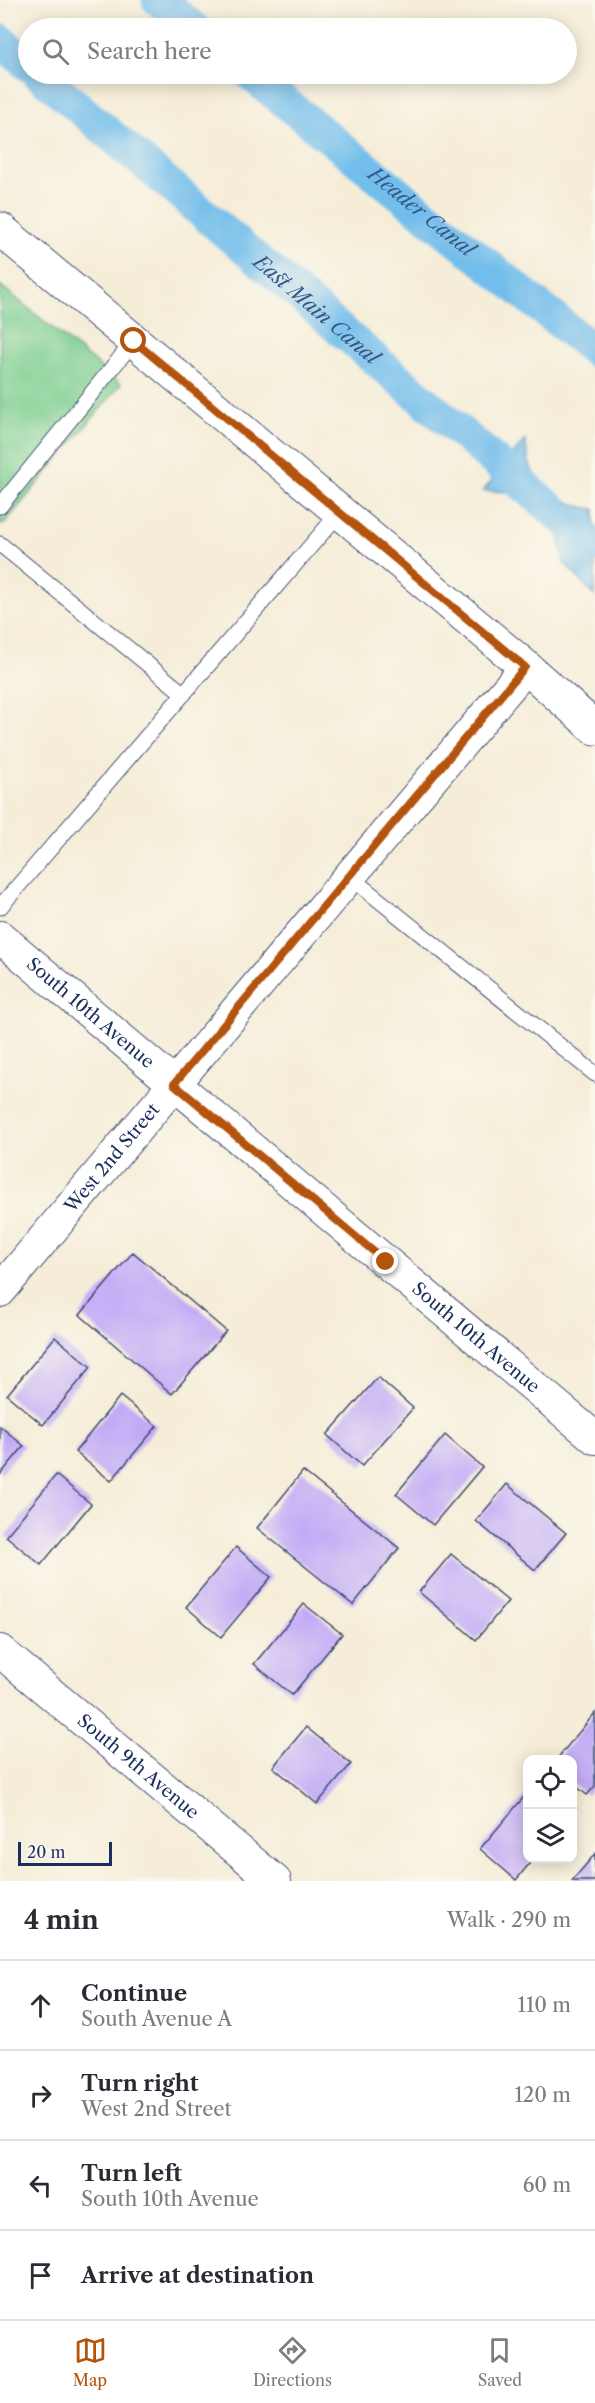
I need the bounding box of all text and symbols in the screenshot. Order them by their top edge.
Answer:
search box [18,18,577,84]
icon: search [39,35,72,68]
text: Search here [87,38,212,65]
water label: Header Canal [362,160,482,263]
water label: East Main Canal [247,248,386,371]
route start [120,327,146,353]
street label: South 10th Avenue [22,953,159,1073]
street label: West 2nd Street [59,1099,165,1218]
route end [372,1248,398,1274]
street label: South 10th Avenue [407,1278,544,1398]
street label: South 9th Avenue [73,1709,203,1824]
map controls [523,1755,577,1863]
button: locate [523,1755,577,1809]
button: layers [523,1809,577,1863]
scale bar [18,1839,112,1866]
text: 20 m [27,1842,66,1862]
text: 4 min [24,1904,99,1936]
text: Walk · 290 m [447,1908,571,1932]
text: Continue [81,1980,187,2007]
icon: ahead [24,1989,57,2022]
text: 110 m [518,1993,571,2017]
text: South Avenue A [81,2007,232,2031]
text: Turn right [81,2070,199,2097]
icon: right [24,2079,57,2112]
text: 120 m [514,2083,571,2107]
text: West 2nd Street [81,2097,232,2121]
text: Turn left [81,2160,182,2187]
icon: left [24,2169,57,2202]
text: 60 m [523,2173,571,2197]
text: South 10th Avenue [81,2187,259,2211]
icon: arrive [24,2259,57,2292]
text: Arrive at destination [81,2262,314,2289]
tab: Map [73,2334,107,2390]
tab: Directions [253,2334,332,2390]
tab: Saved [478,2334,522,2390]

